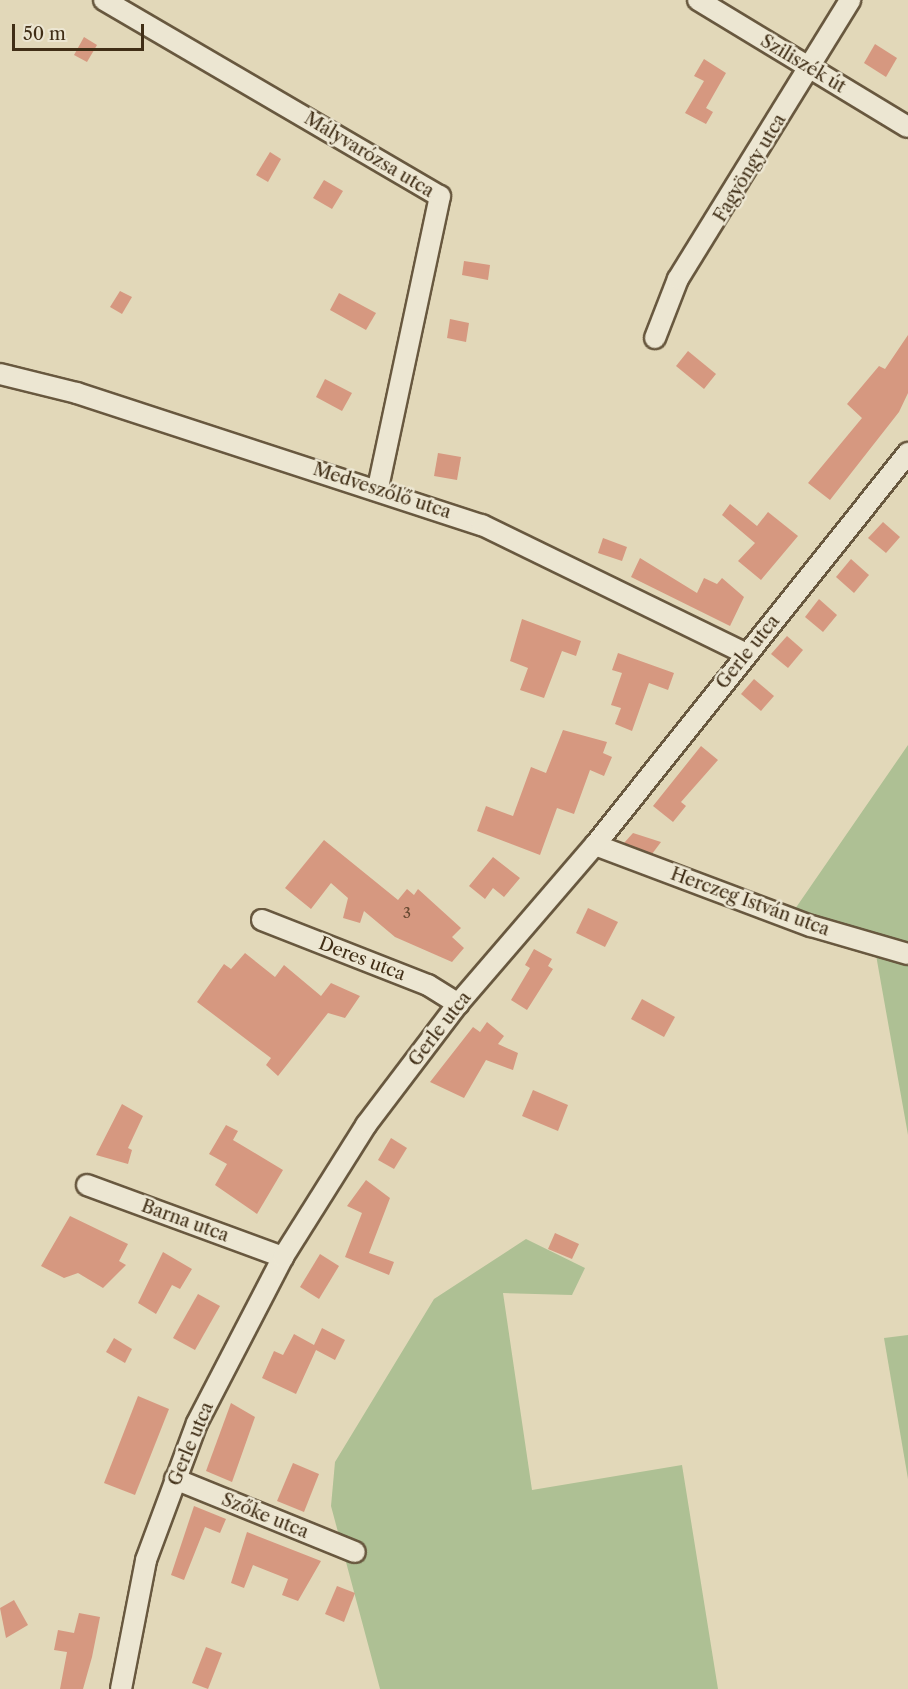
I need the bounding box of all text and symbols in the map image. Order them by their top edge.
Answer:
scale bar [15,12,147,50]
text: 50 m [23,23,66,45]
street label: Sziliszék út [756,30,850,98]
street label: Mályvarózsa utca [300,108,438,202]
street label: Fagyöngy utca [709,110,791,226]
street label: Medveszőlő utca [310,459,454,523]
street label: Gerle utca [712,611,784,693]
street label: Herczeg István utca [668,863,832,941]
house number: 3 [403,904,411,922]
street label: Deres utca [316,933,408,985]
street label: Gerle utca [404,987,476,1071]
street label: Barna utca [138,1195,232,1247]
street label: Gerle utca [164,1399,218,1489]
street label: Szőke utca [218,1489,312,1543]

